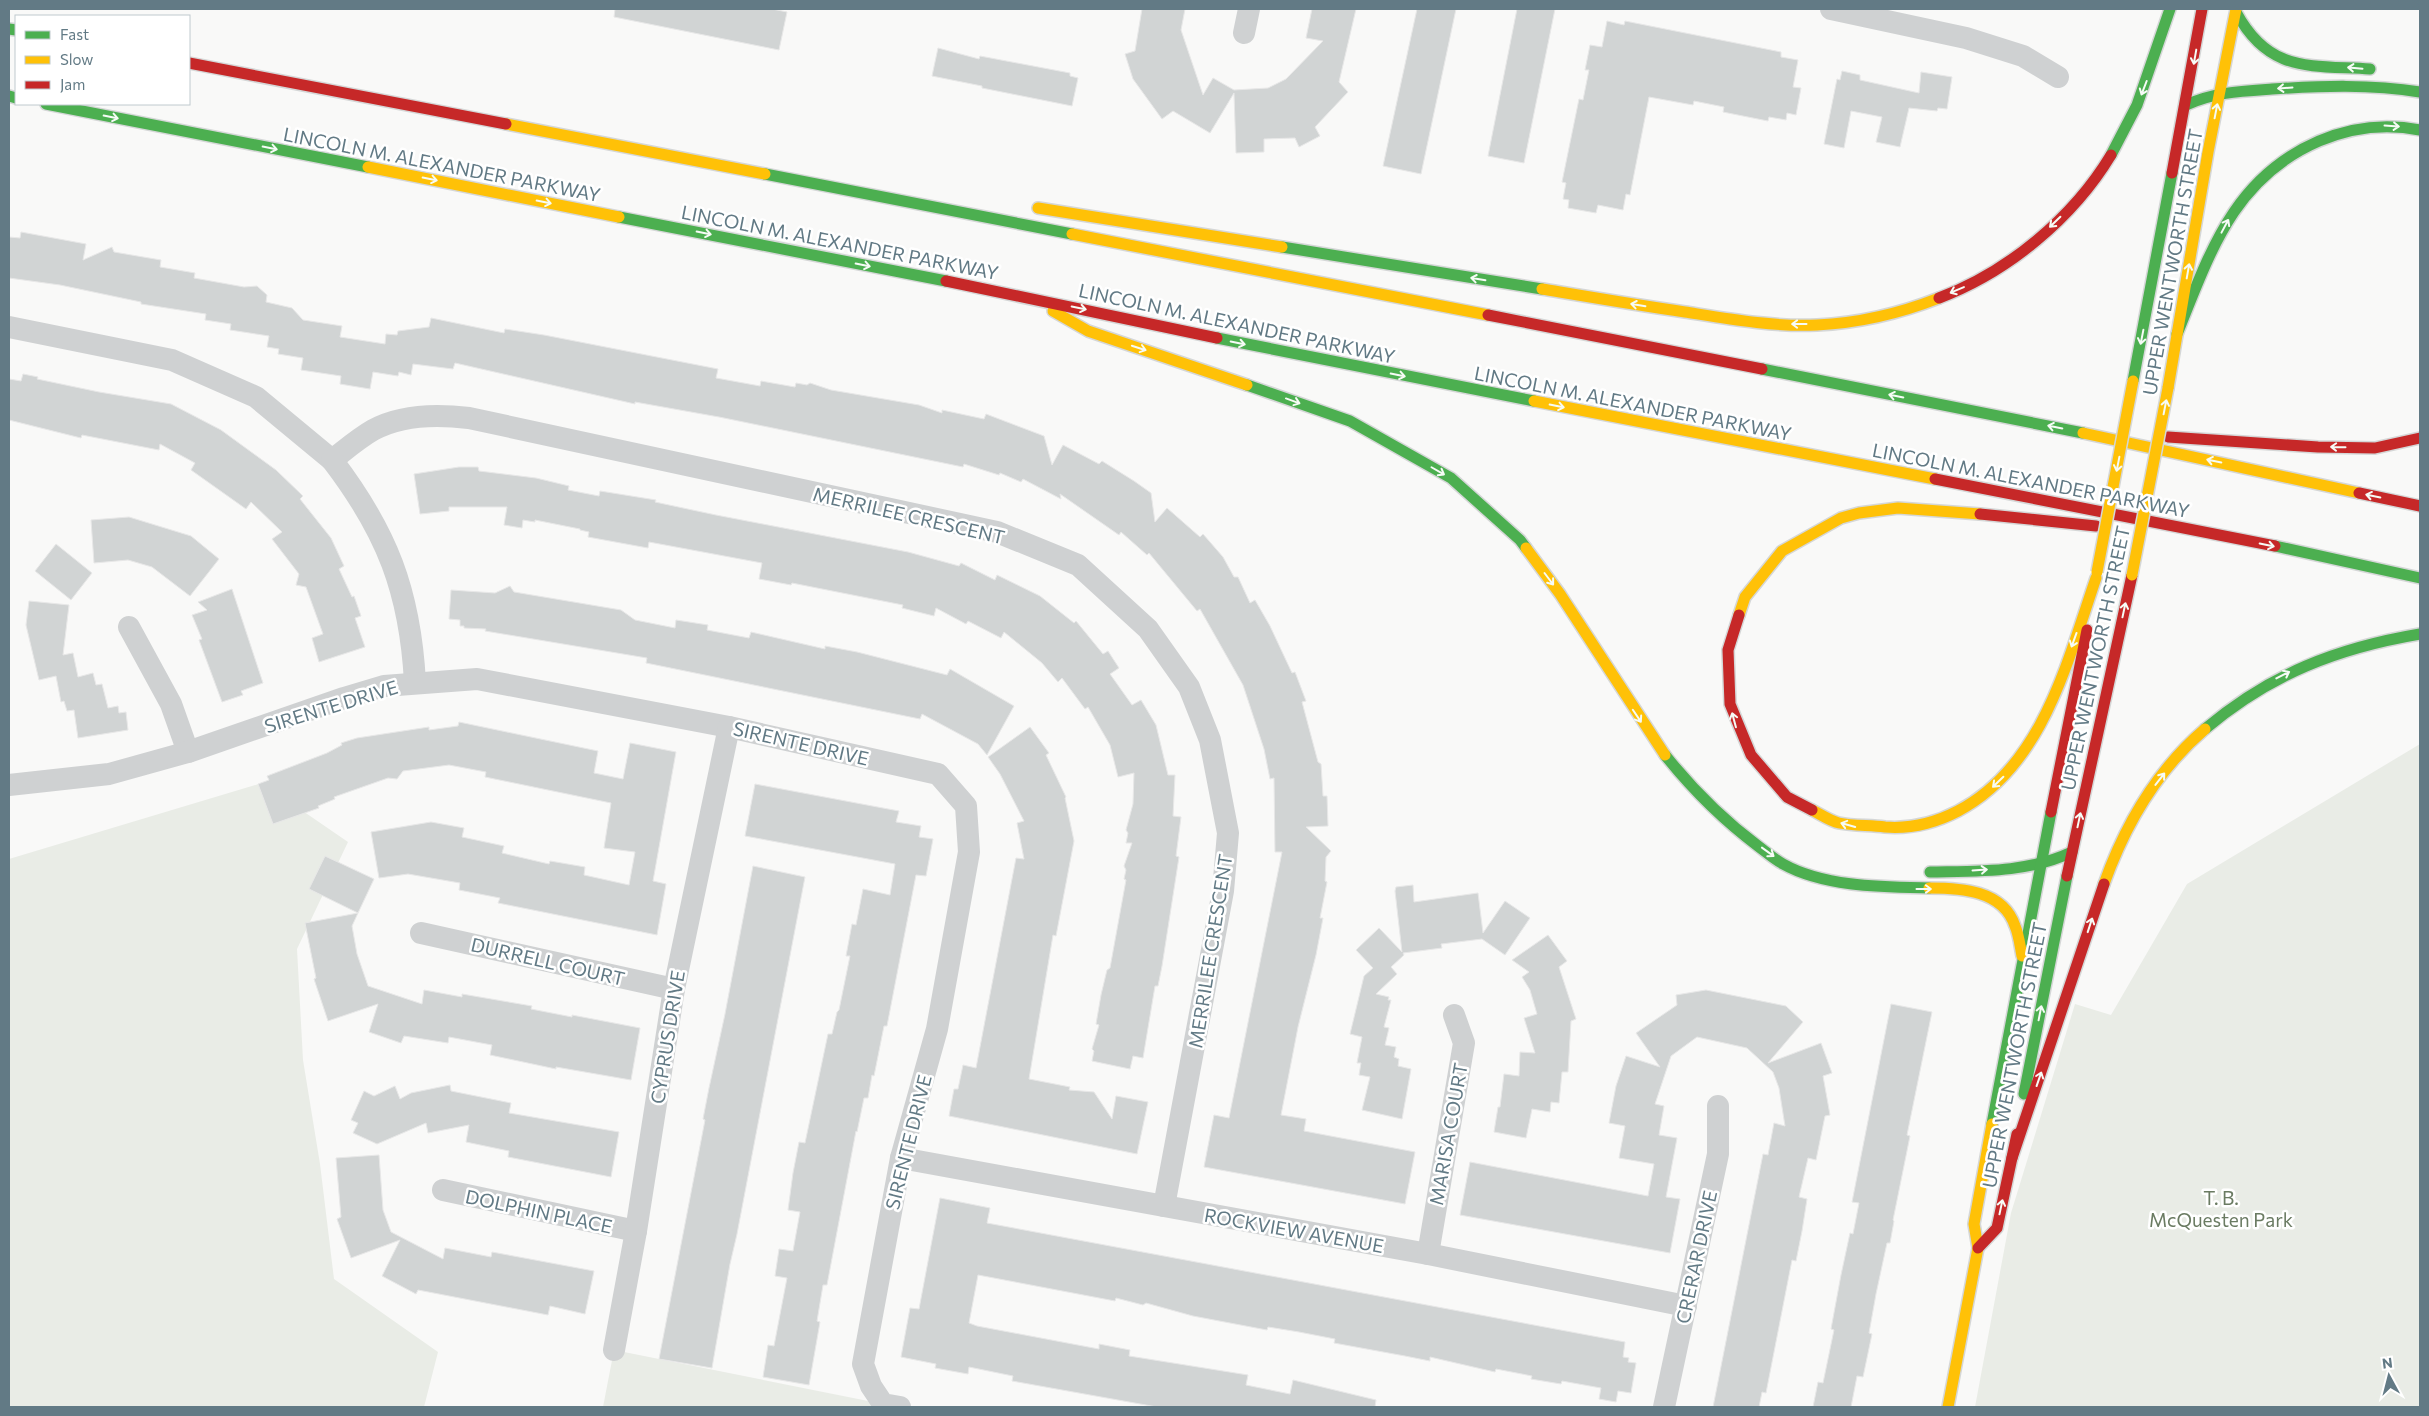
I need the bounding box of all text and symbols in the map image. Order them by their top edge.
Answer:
legend [15,15,190,105]
text: Fast [60,25,89,43]
one-way arrow [2189,49,2199,65]
text: Slow [60,50,93,68]
one-way arrow [2347,63,2363,72]
text: Jam [60,75,85,93]
one-way arrow [2139,80,2148,95]
one-way arrow [2277,83,2293,92]
one-way arrow [2212,103,2221,119]
one-way arrow [102,112,118,122]
one-way arrow [2384,121,2400,131]
street label: LINCOLN M. ALEXANDER PARKWAY [281,122,603,206]
street label: UPPER WENTWORTH STREET [2137,127,2207,397]
one-way arrow [262,144,278,153]
one-way arrow [421,175,437,185]
one-way arrow [536,198,552,207]
street label: LINCOLN M. ALEXANDER PARKWAY [679,200,1001,284]
one-way arrow [2048,216,2061,228]
one-way arrow [2220,218,2230,233]
one-way arrow [695,229,711,239]
one-way arrow [855,260,871,270]
one-way arrow [2183,263,2193,279]
one-way arrow [1470,274,1486,284]
street label: LINCOLN M. ALEXANDER PARKWAY [1077,278,1397,368]
one-way arrow [1949,286,1965,295]
one-way arrow [1630,300,1646,310]
one-way arrow [1071,304,1087,314]
one-way arrow [1791,319,1808,329]
one-way arrow [2136,329,2146,345]
one-way arrow [1230,339,1246,348]
one-way arrow [1131,344,1146,353]
street label: LINCOLN M. ALEXANDER PARKWAY [1472,361,1794,445]
one-way arrow [1389,371,1405,380]
one-way arrow [1888,390,1904,400]
one-way arrow [1284,396,1300,406]
one-way arrow [2160,399,2170,415]
one-way arrow [1549,401,1565,411]
one-way arrow [2047,422,2063,431]
street label: LINCOLN M. ALEXANDER PARKWAY [1870,438,2192,522]
one-way arrow [2330,442,2346,452]
one-way arrow [2112,455,2122,471]
one-way arrow [2206,456,2222,465]
one-way arrow [1431,467,1445,477]
street label: MERRILEE CRESCENT [811,482,1007,548]
one-way arrow [2365,491,2381,500]
street label: UPPER WENTWORTH STREET [2056,524,2134,792]
one-way arrow [2259,540,2275,550]
one-way arrow [1544,572,1554,586]
one-way arrow [2120,602,2130,618]
one-way arrow [2069,632,2078,648]
one-way arrow [2275,670,2290,679]
street label: SIRENTE DRIVE [262,675,400,737]
one-way arrow [1631,709,1642,723]
one-way arrow [1729,712,1738,728]
street label: SIRENTE DRIVE [731,716,871,770]
one-way arrow [2154,773,2165,786]
one-way arrow [1991,776,2004,788]
one-way arrow [2075,812,2084,828]
one-way arrow [1841,819,1857,829]
one-way arrow [1761,847,1774,858]
street label: MERRILEE CRESCENT [1183,852,1237,1050]
one-way arrow [1971,865,1987,874]
one-way arrow [1915,884,1931,894]
one-way arrow [2086,917,2096,933]
street label: UPPER WENTWORTH STREET [1977,920,2051,1190]
street label: DURRELL COURT [469,932,627,990]
street label: CYPRUS DRIVE [645,969,689,1105]
one-way arrow [2036,1006,2045,1022]
street label: MARISA COURT [1424,1061,1472,1207]
one-way arrow [2034,1071,2044,1087]
street label: SIRENTE DRIVE [880,1072,936,1212]
street label: DOLPHIN PLACE [464,1184,614,1238]
park label: T. B. McQuesten Park [2149,1186,2293,1231]
street label: CRERAR DRIVE [1671,1188,1721,1326]
one-way arrow [1997,1200,2006,1216]
street label: ROCKVIEW AVENUE [1202,1203,1386,1257]
north arrow [2364,1351,2414,1401]
text: N [2381,1354,2394,1372]

